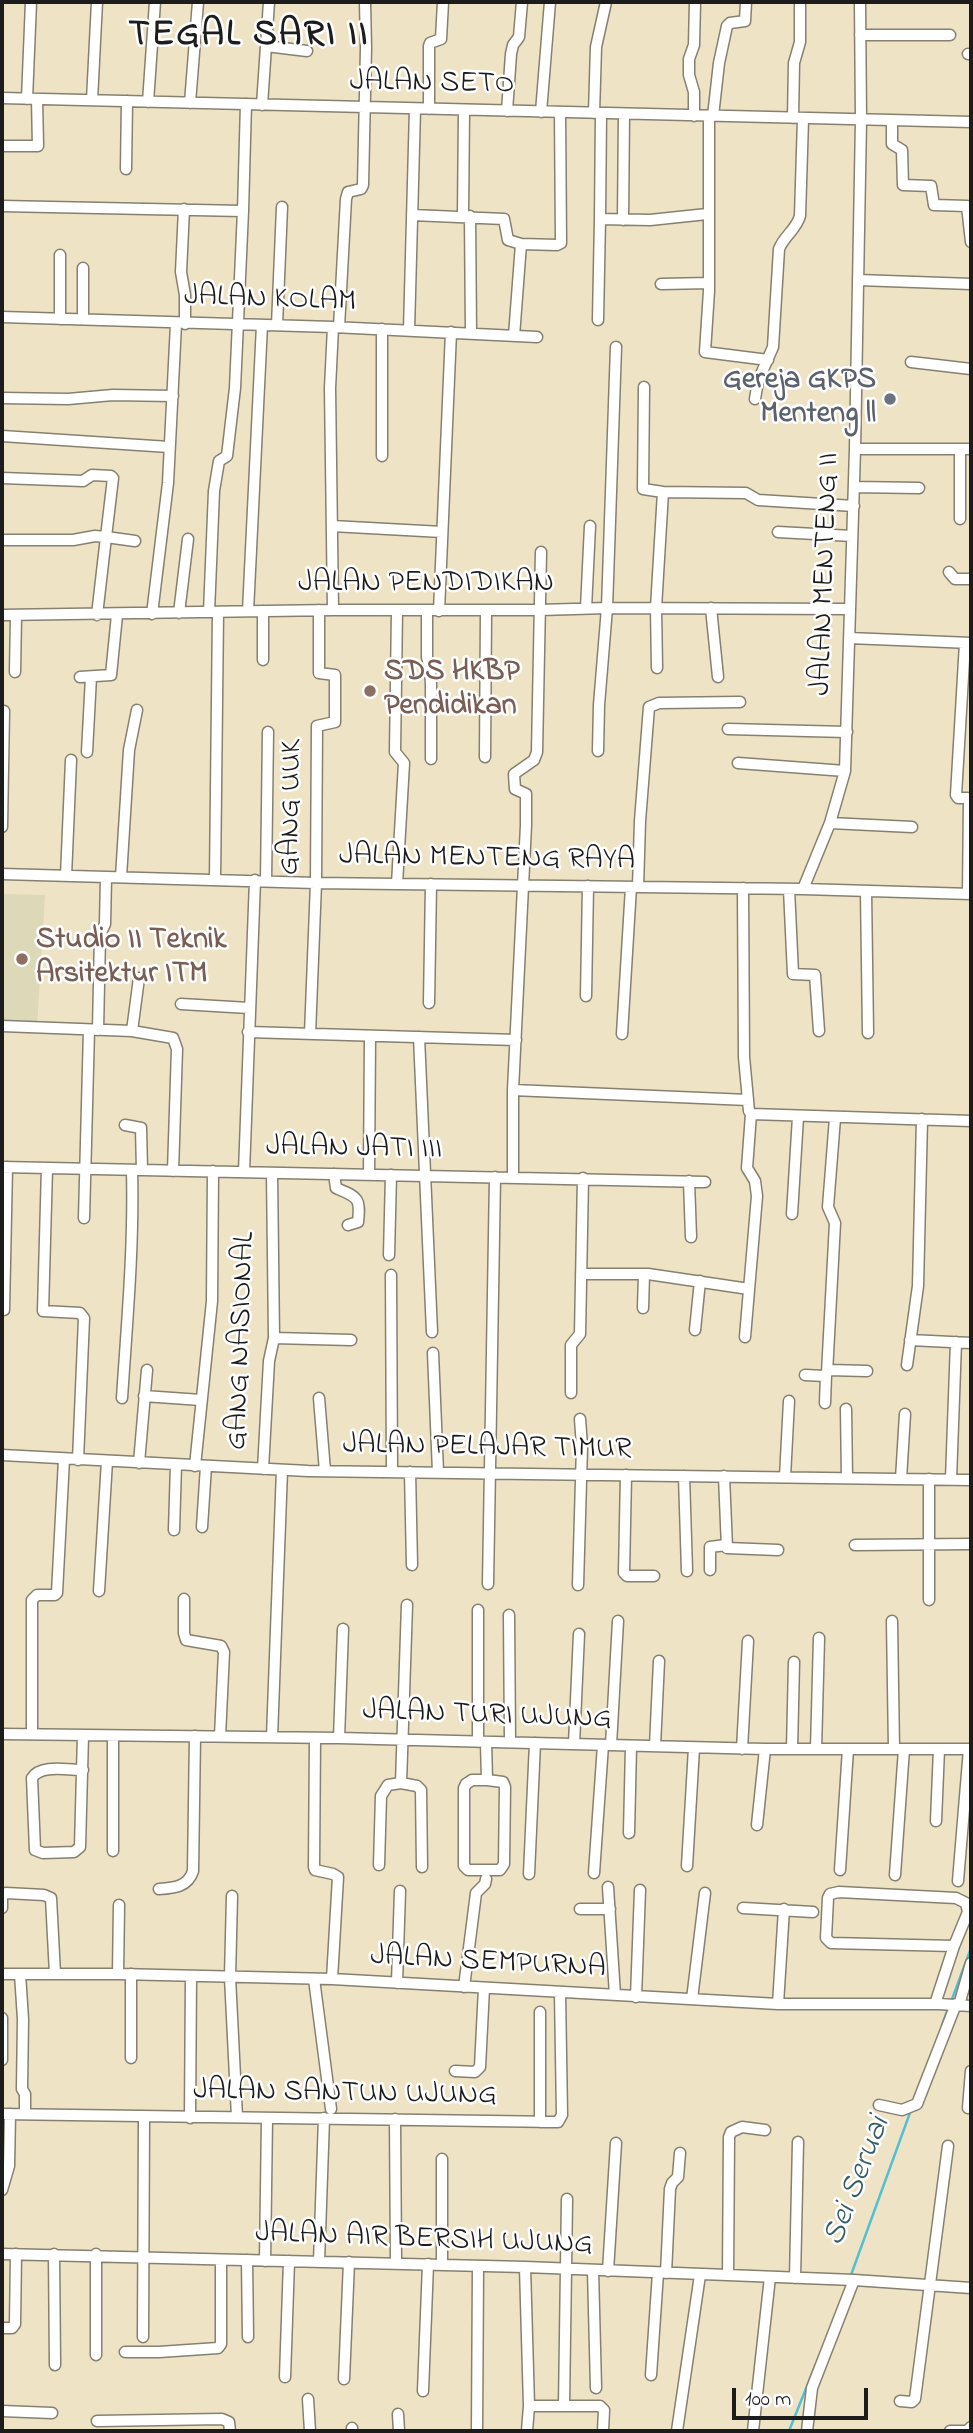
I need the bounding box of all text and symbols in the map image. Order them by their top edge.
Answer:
district label: TEGAL SARI II [130,16,368,60]
street label: JALAN SETO [349,66,515,104]
street label: JALAN KOLAM [183,280,357,322]
place label: Gereja GKPS Menteng ll [723,364,876,434]
marker: Gereja GKPS Menteng ll [882,391,898,407]
street label: JALAN MENTENG II [805,452,849,696]
street label: JALAN PENDIDIKAN [298,567,554,603]
place label: SDS HKBP Pendidikan [384,656,520,726]
marker: SDS HKBP Pendidikan [362,683,378,699]
street label: GANG UUK [274,739,312,875]
street label: JALAN MENTENG RAYA [339,839,635,881]
place label: Studio II Teknik Arsitektur ITM [36,924,226,995]
marker: Studio II Teknik Arsitektur ITM [14,951,30,967]
street label: JALAN JATI III [265,1130,443,1170]
street label: GANG NASIONAL [221,1231,265,1451]
street label: JALAN PELAJAR TIMUR [342,1428,632,1470]
street label: JALAN TURI UJUNG [362,1695,612,1739]
street label: JALAN SEMPURNA [369,1940,607,1988]
street label: JALAN SANTUN UJUNG [193,2074,497,2116]
water label: Sei Seruai [817,2112,901,2252]
street label: JALAN AIR BERSIH UJUNG [255,2217,593,2265]
scale bar [735,2374,872,2418]
text: 100 m [745,2385,791,2415]

